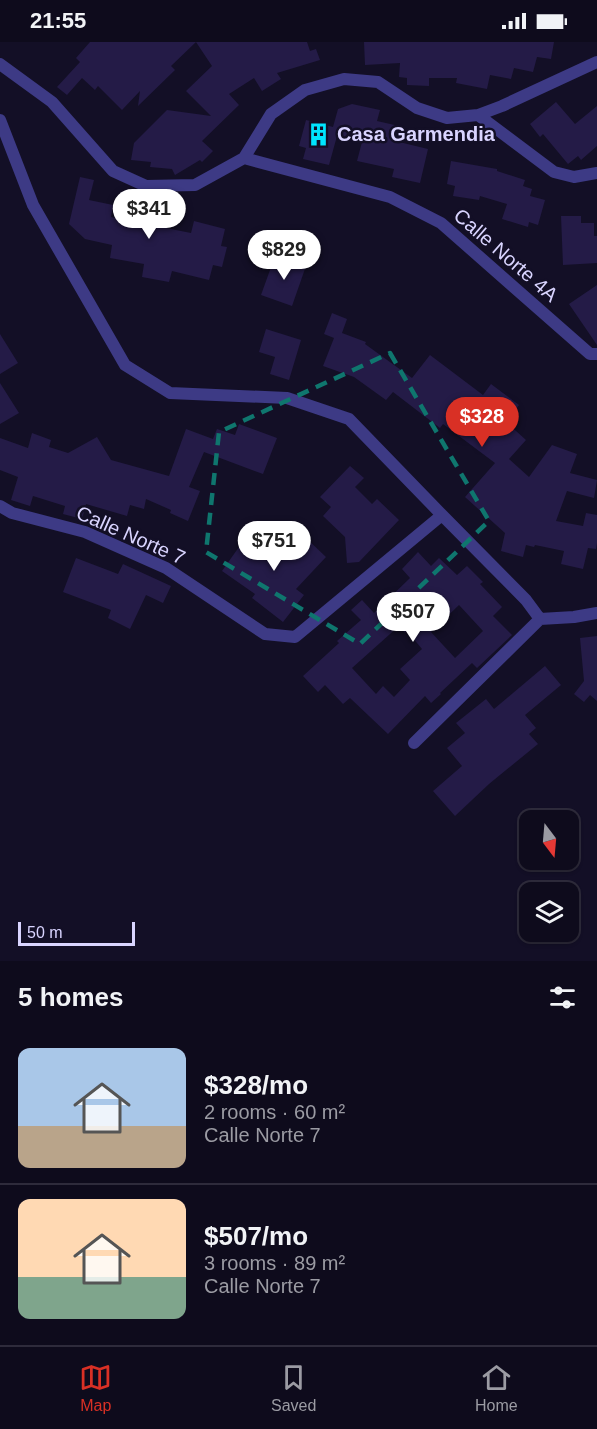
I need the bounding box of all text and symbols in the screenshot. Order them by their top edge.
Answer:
text: 21:55 [30,8,86,33]
building icon: Casa Garmendia [306,121,332,147]
place label: Casa Garmendia [337,123,496,145]
pin: $341 [113,189,185,240]
text: $341 [127,197,171,219]
street label: Calle Norte 4A [450,204,563,306]
pin: $829 [248,230,320,281]
text: $829 [262,238,306,260]
pin: $328 [446,397,518,448]
text: $328 [460,405,504,427]
street label: Calle Norte 7 [73,501,189,569]
pin: $751 [238,521,310,572]
text: $751 [252,529,296,551]
pin: $507 [377,592,449,643]
text: $507 [391,600,435,622]
north arrow [519,810,579,870]
map controls [519,810,579,942]
button: layers [519,882,579,942]
scale bar [18,919,135,946]
text: 50 m [27,924,63,941]
icon: filters [546,981,579,1014]
text: 5 homes [18,982,124,1012]
text: $328/mo [204,1070,308,1100]
icon: home [66,1072,138,1144]
text: 2 rooms · 60 m² [204,1101,345,1123]
text: Calle Norte 7 [204,1124,321,1146]
text: $507/mo [204,1221,308,1251]
icon: home [66,1223,138,1295]
text: 3 rooms · 89 m² [204,1252,345,1274]
text: Calle Norte 7 [204,1275,321,1297]
tab: Map [79,1361,112,1415]
tab: Saved [271,1361,316,1415]
tab: Home [475,1361,518,1415]

